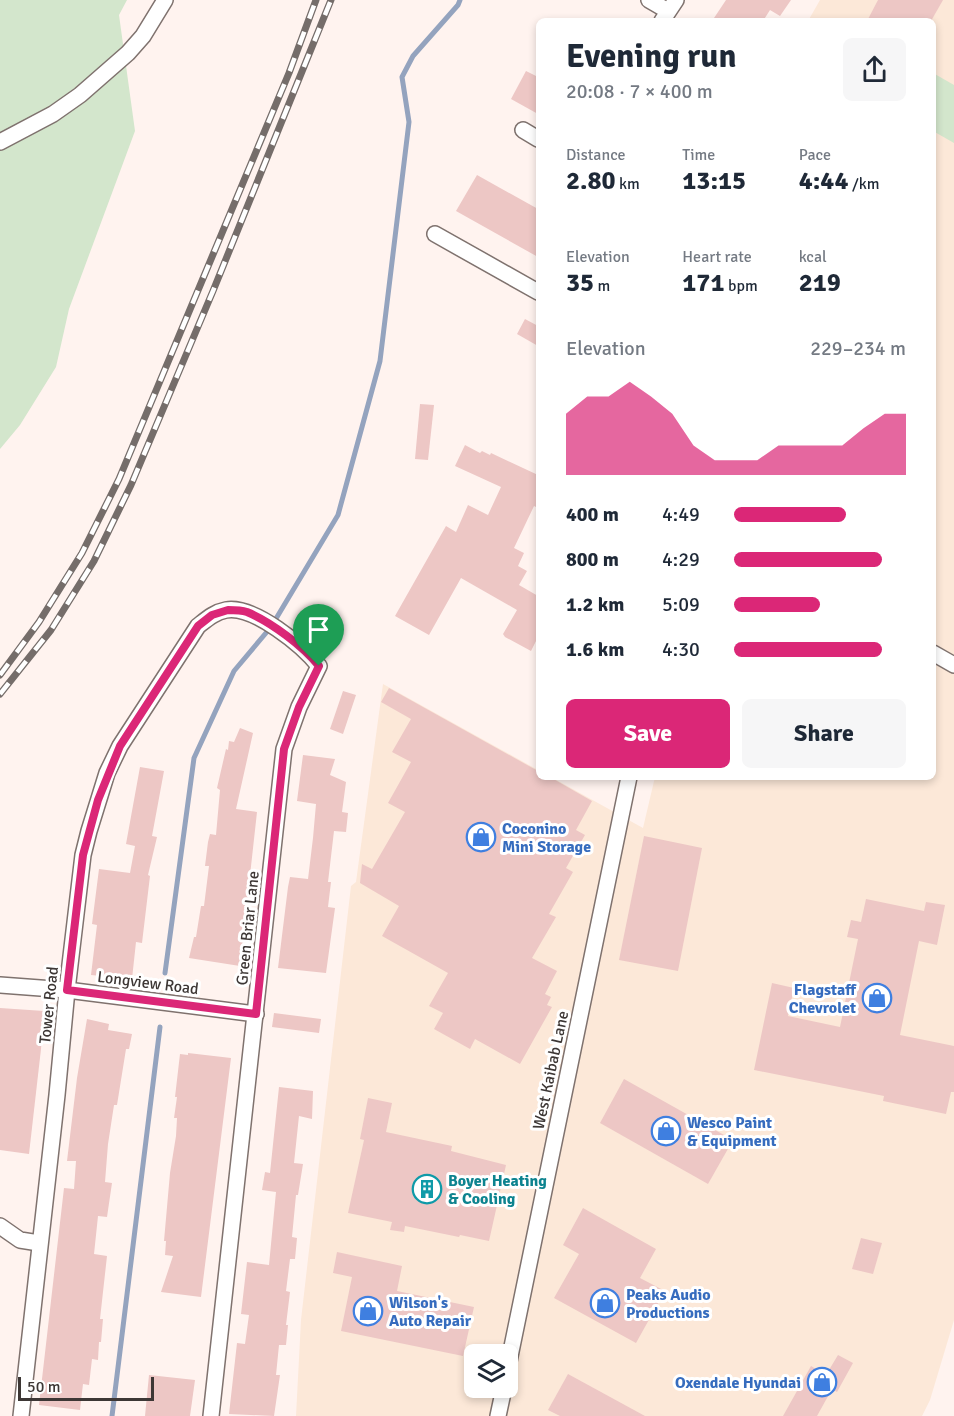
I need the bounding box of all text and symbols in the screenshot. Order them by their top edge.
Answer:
text: Evening run [566,36,736,77]
button: share [843,38,906,101]
text: 20:08 · 7 × 400 m [566,79,713,104]
text: Distance [566,145,626,165]
text: Time [682,145,715,165]
text: Pace [799,145,831,165]
text: 2.80 [566,165,616,197]
text: 13:15 [682,165,746,197]
text: 4:44 [799,165,848,197]
text: km [616,174,640,194]
text: /km [848,174,880,194]
text: Elevation [566,247,630,267]
text: Heart rate [682,247,752,267]
text: kcal [799,247,827,267]
text: 35 [566,267,594,299]
text: 171 [682,267,724,299]
text: 219 [799,267,841,299]
text: m [594,276,610,296]
text: bpm [724,276,758,296]
text: Elevation [566,336,646,361]
text: 229–234 m [810,336,906,361]
text: 400 m [566,502,619,527]
text: 4:49 [662,502,700,527]
text: 800 m [566,547,619,572]
text: 4:29 [662,547,700,572]
text: 1.2 km [566,592,624,617]
text: 5:09 [662,592,700,617]
pin [293,604,344,666]
icon: arrive [302,613,335,646]
text: 1.6 km [566,637,624,662]
text: 4:30 [662,637,700,662]
button: Save [566,699,730,768]
button: Share [742,699,906,768]
place label: Coconino Mini Storage [502,819,591,857]
shop icon: Coconino Mini Storage [465,821,497,853]
street label: Green Briar Lane [232,870,264,986]
street label: Tower Road [35,965,63,1045]
street label: Longview Road [96,967,200,999]
place label: Flagstaff Chevrolet [789,980,857,1018]
shop icon: Flagstaff Chevrolet [861,982,893,1014]
street label: West Kaibab Lane [529,1009,573,1131]
place label: Wesco Paint & Equipment [687,1113,776,1151]
shop icon: Wesco Paint & Equipment [650,1115,682,1147]
place label: Boyer Heating & Cooling [448,1171,547,1209]
building icon: Boyer Heating & Cooling [411,1173,443,1205]
place label: Peaks Audio Productions [626,1285,711,1323]
shop icon: Peaks Audio Productions [589,1287,621,1319]
place label: Wilson's Auto Repair [389,1293,472,1331]
shop icon: Wilson's Auto Repair [352,1295,384,1327]
map controls [464,1344,518,1398]
button: layers [464,1344,518,1398]
shop icon: Oxendale Hyundai [806,1366,838,1398]
place label: Oxendale Hyundai [675,1373,801,1393]
scale bar [18,1374,154,1402]
text: 50 m [27,1377,61,1397]

